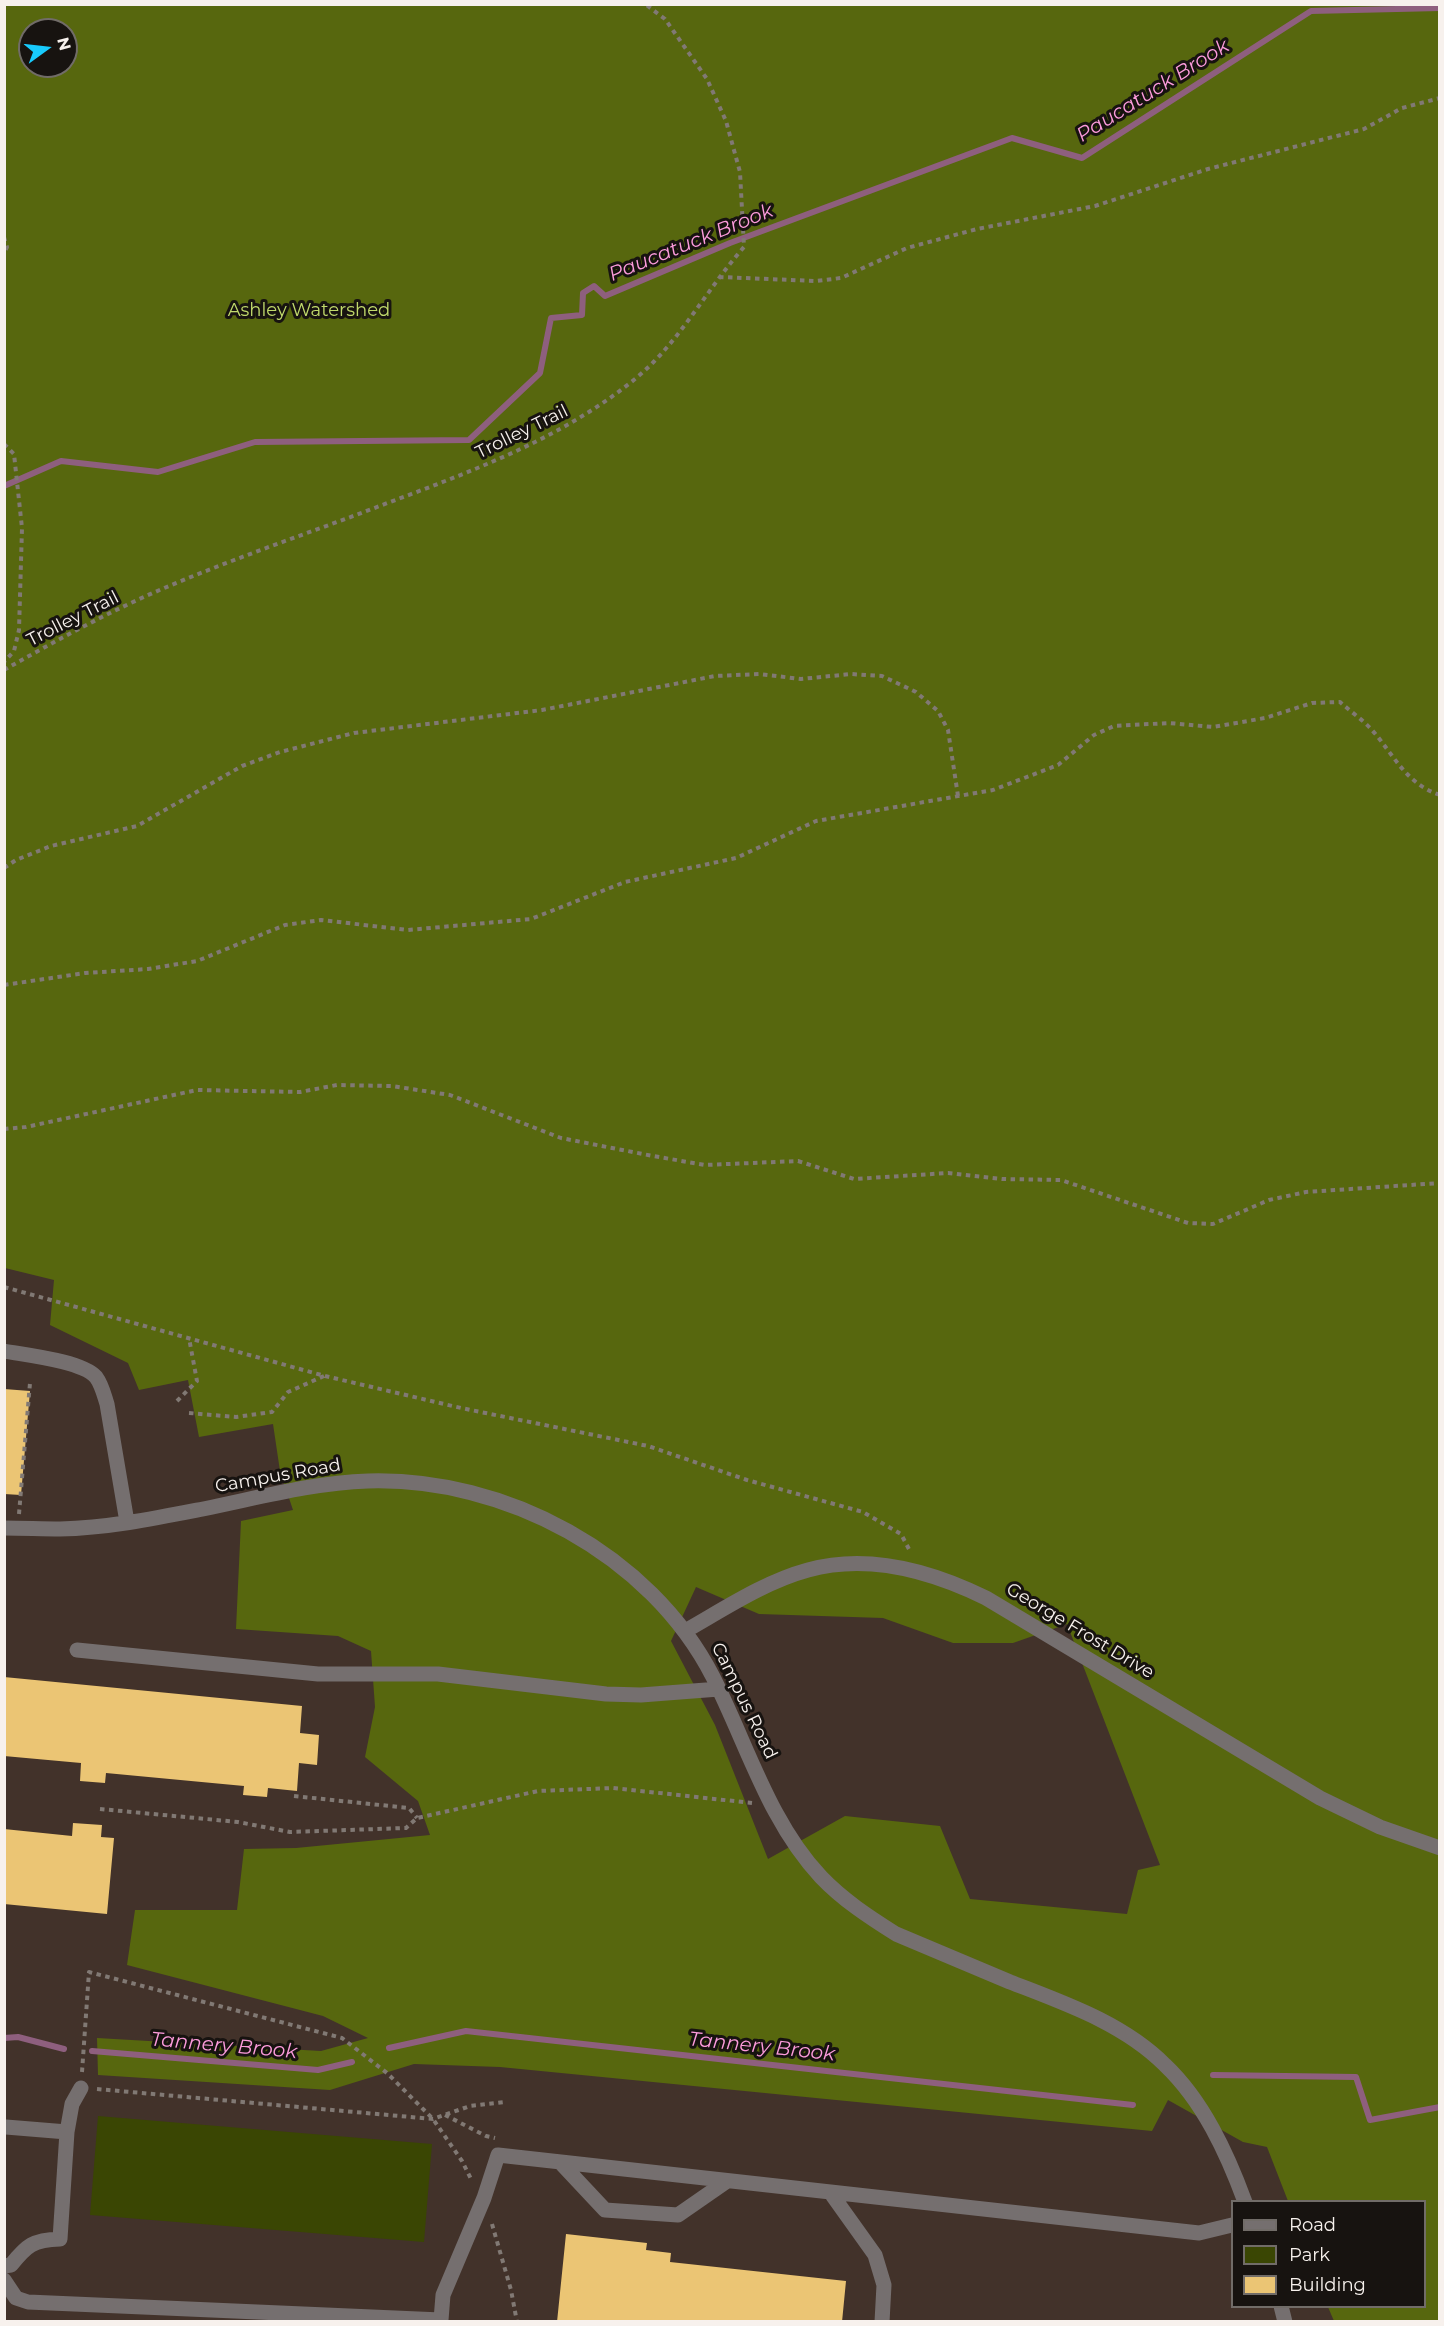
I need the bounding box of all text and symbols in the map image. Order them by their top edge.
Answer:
north arrow [18,18,78,78]
water label: Paucatuck Brook [1072,34,1234,148]
text: N [53,35,75,52]
water label: Paucatuck Brook [605,199,777,287]
park label: Ashley Watershed [228,300,390,322]
street label: Trolley Trail [472,400,572,464]
street label: Trolley Trail [23,587,123,651]
street label: Campus Road [213,1454,343,1498]
street label: George Frost Drive [1002,1578,1158,1684]
street label: Campus Road [706,1639,782,1763]
water label: Tannery Brook [688,2027,836,2067]
water label: Tannery Brook [150,2028,298,2064]
legend [1231,2200,1426,2308]
text: Road [1289,2214,1336,2236]
text: Park [1289,2244,1330,2266]
text: Building [1289,2274,1366,2296]

